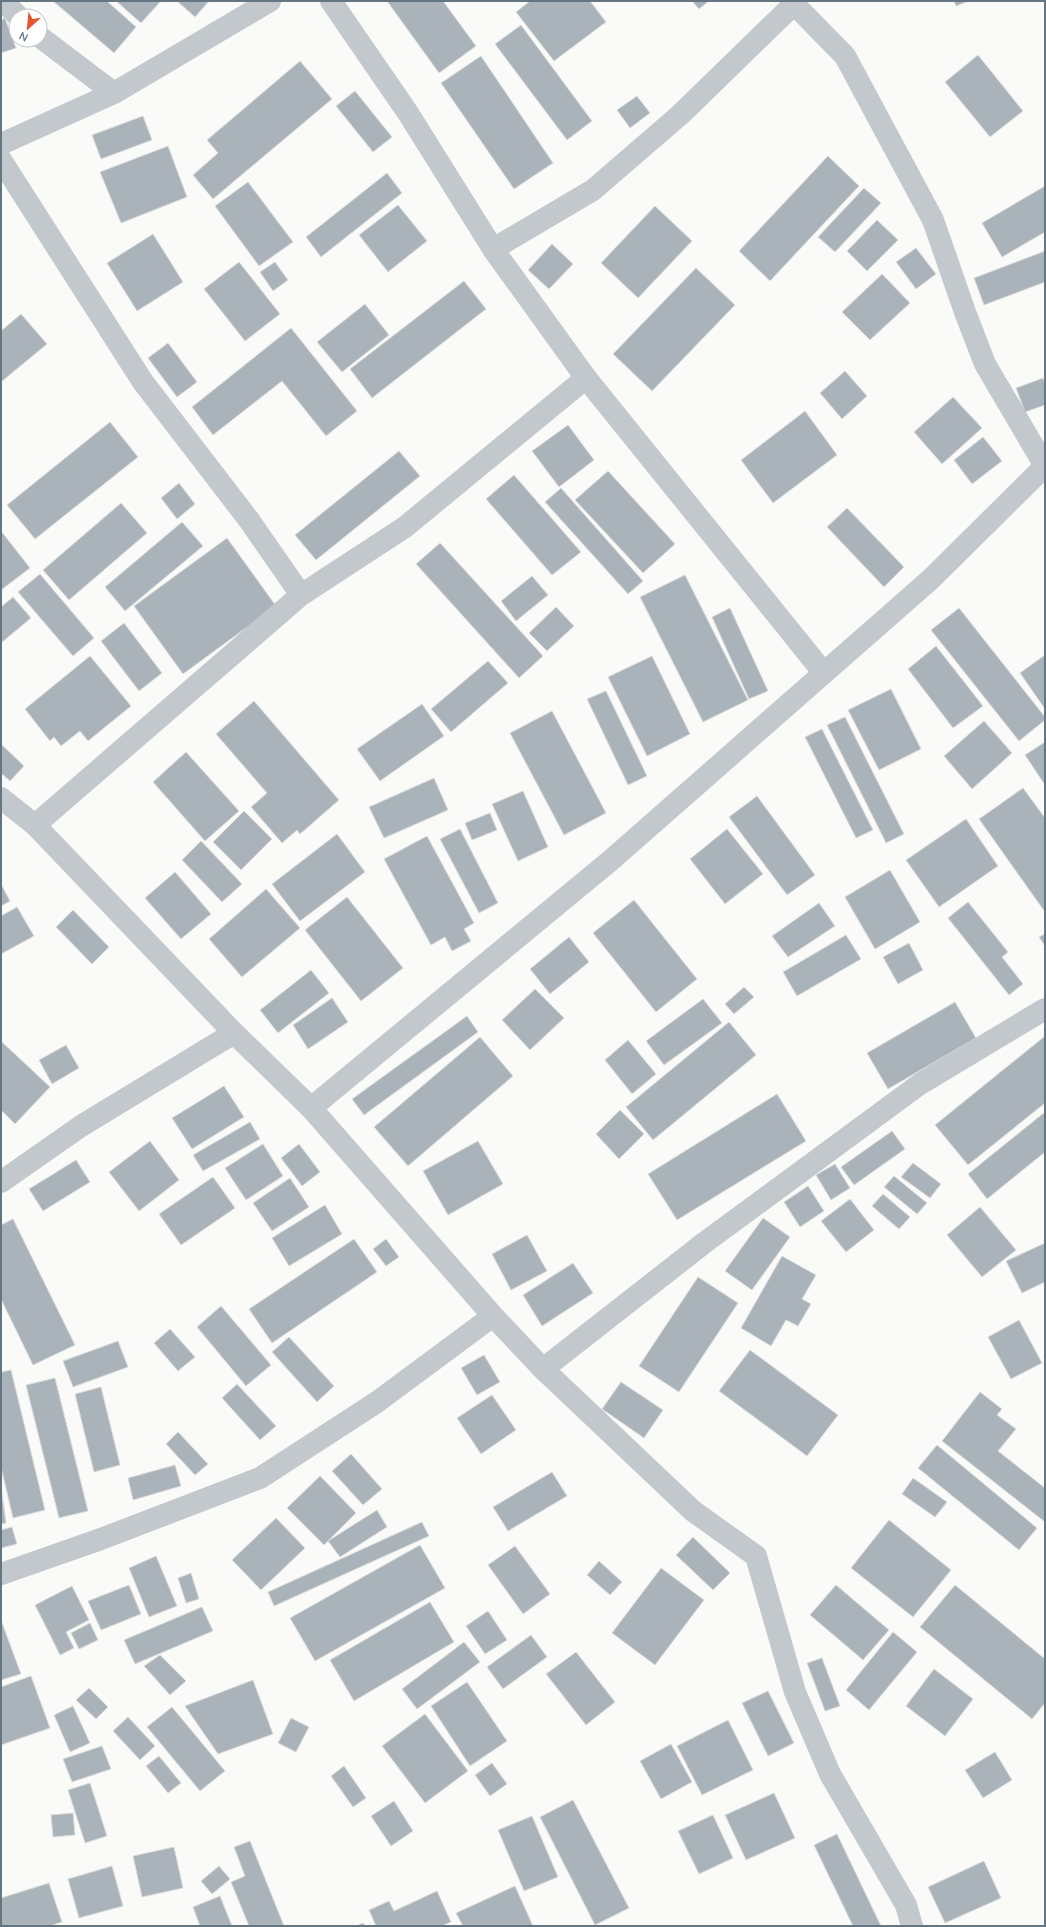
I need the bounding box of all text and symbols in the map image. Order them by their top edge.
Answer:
north arrow [8,8,48,48]
text: N [17,29,30,45]

